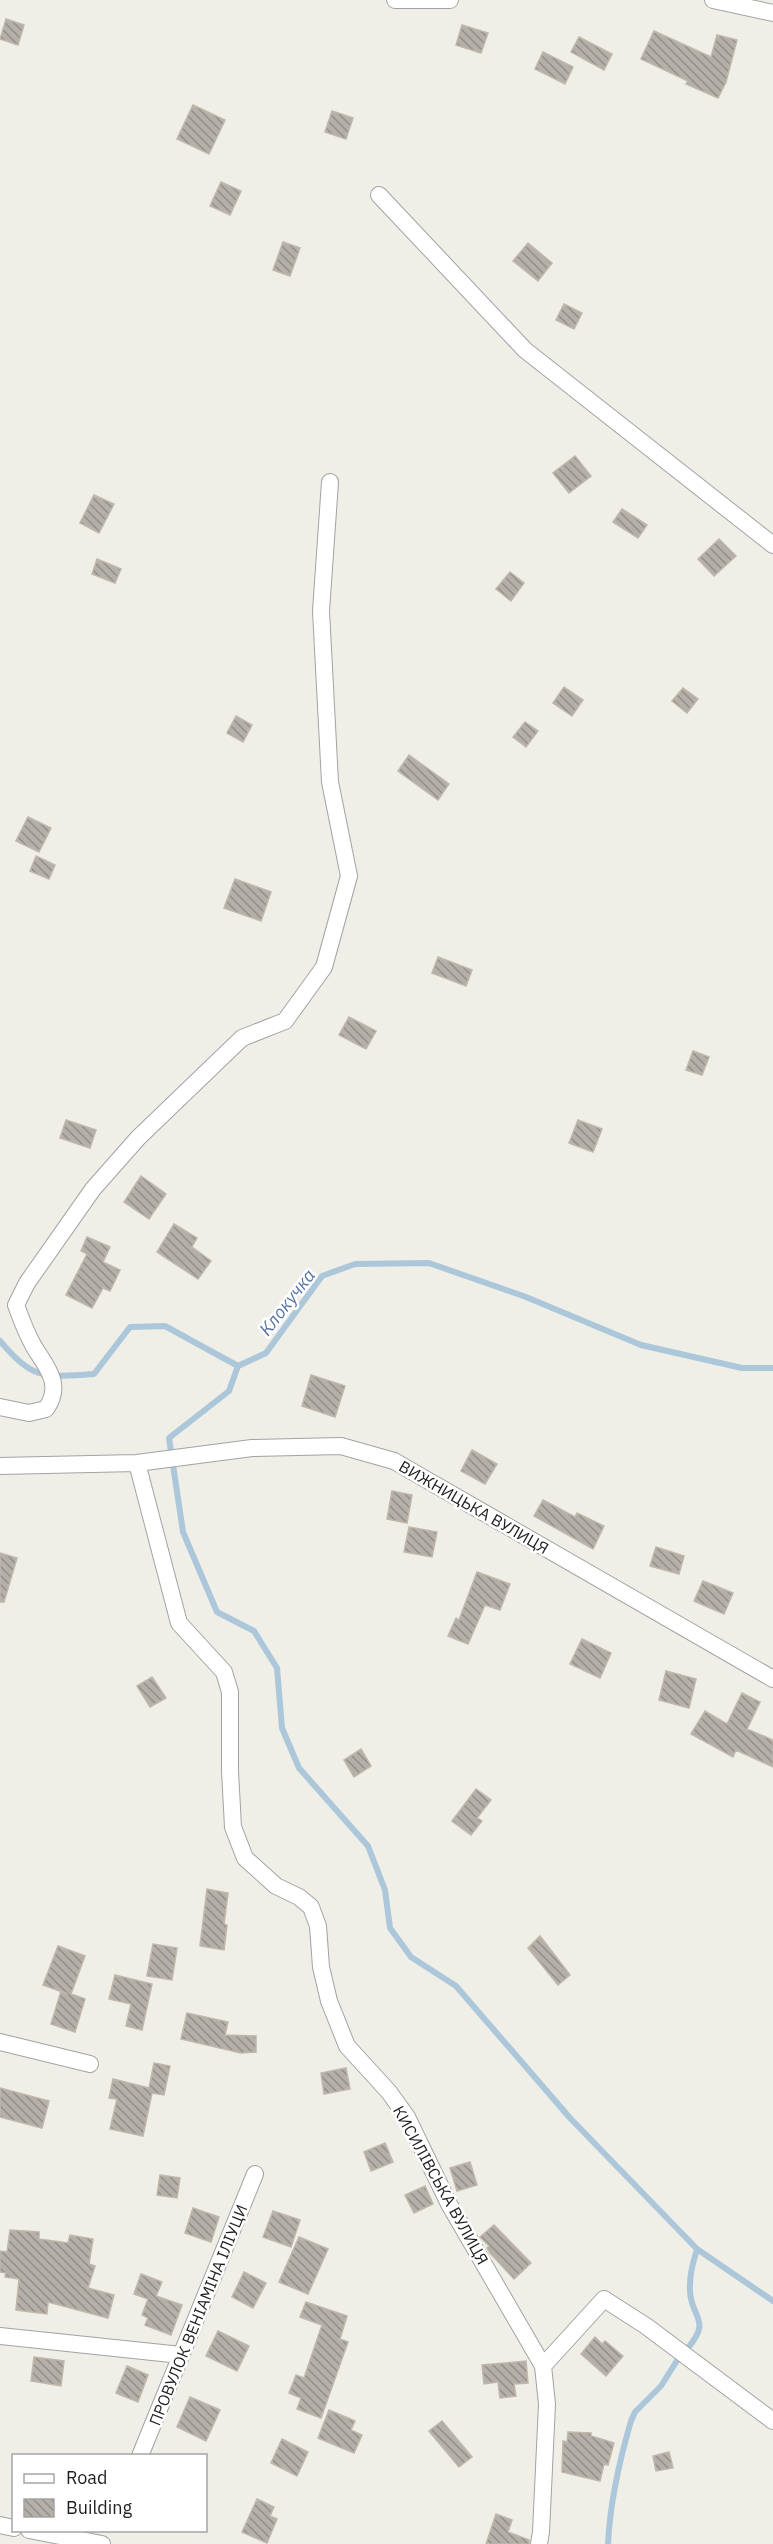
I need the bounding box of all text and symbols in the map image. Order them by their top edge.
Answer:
water label: Клокучка [254,1264,320,1340]
street label: ВИЖНИЦЬКА ВУЛИЦЯ [396,1456,552,1558]
street label: КИСИЛІВСЬКА ВУЛИЦЯ [389,2102,493,2268]
street label: ПРОВУЛОК ВЕНІАМІНА ІЛІУЦИ [144,2202,252,2428]
legend [12,2454,207,2532]
text: Road [66,2466,107,2489]
text: Building [66,2496,133,2519]

